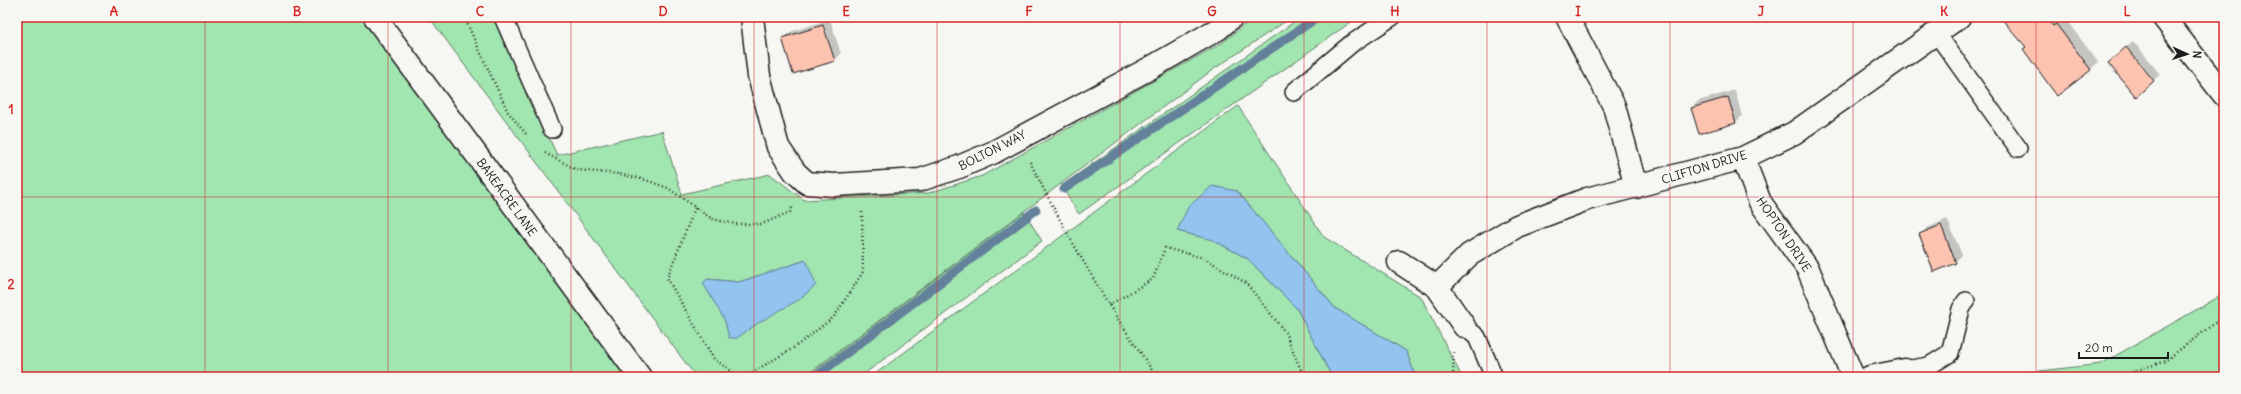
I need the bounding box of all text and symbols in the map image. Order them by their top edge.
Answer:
text: A [110,3,119,20]
text: B [293,3,302,20]
text: C [476,3,485,20]
text: D [658,3,668,20]
text: E [842,3,850,20]
text: F [1025,3,1033,20]
text: G [1207,3,1217,20]
text: H [1390,3,1400,20]
text: I [1575,3,1581,20]
text: J [1758,3,1765,20]
text: K [1940,3,1949,20]
text: L [2123,3,2131,20]
north arrow [2167,34,2207,74]
text: N [2190,50,2204,59]
text: 1 [8,101,14,118]
street label: BOLTON WAY [956,127,1028,173]
street label: CLIFTON DRIVE [1659,147,1749,187]
street label: BAKEACRE LANE [474,155,540,239]
street label: HOPTON DRIVE [1753,194,1815,274]
text: 2 [7,276,15,293]
scale bar [2079,334,2168,360]
text: 20 m [2085,340,2113,355]

